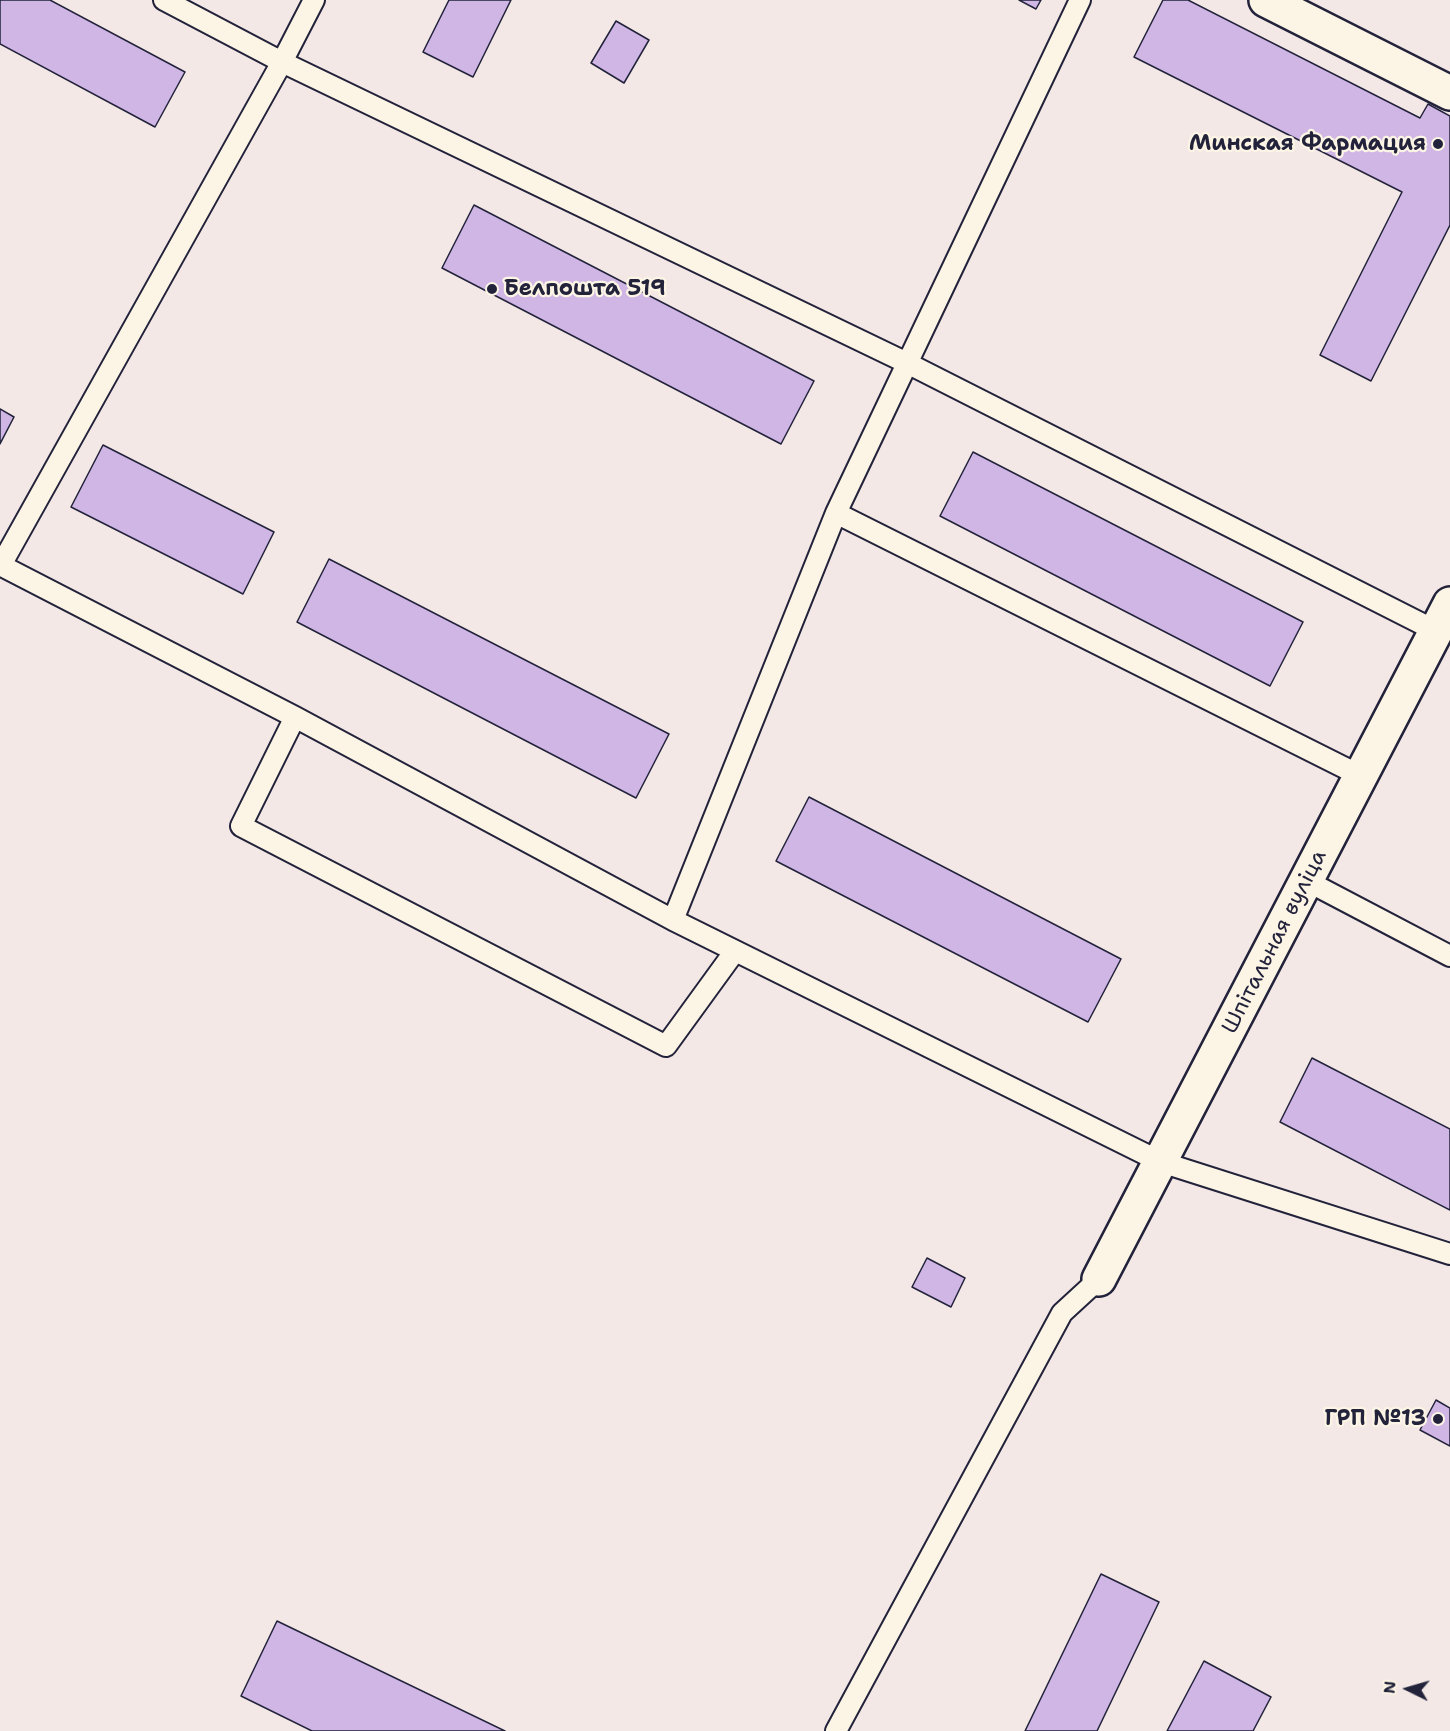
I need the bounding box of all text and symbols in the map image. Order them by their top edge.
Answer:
place label: Минская Фармация [1189,131,1426,157]
marker: Минская Фармация [1431,137,1445,151]
place label: Белпошта 519 [504,276,666,302]
marker: Белпошта 519 [485,282,499,296]
street label: Шпітальная вуліца [1217,846,1333,1038]
place label: ГРП №13 [1325,1406,1426,1432]
marker: ГРП №13 [1431,1412,1445,1426]
north arrow [1378,1659,1438,1719]
text: N [1379,1680,1401,1695]

